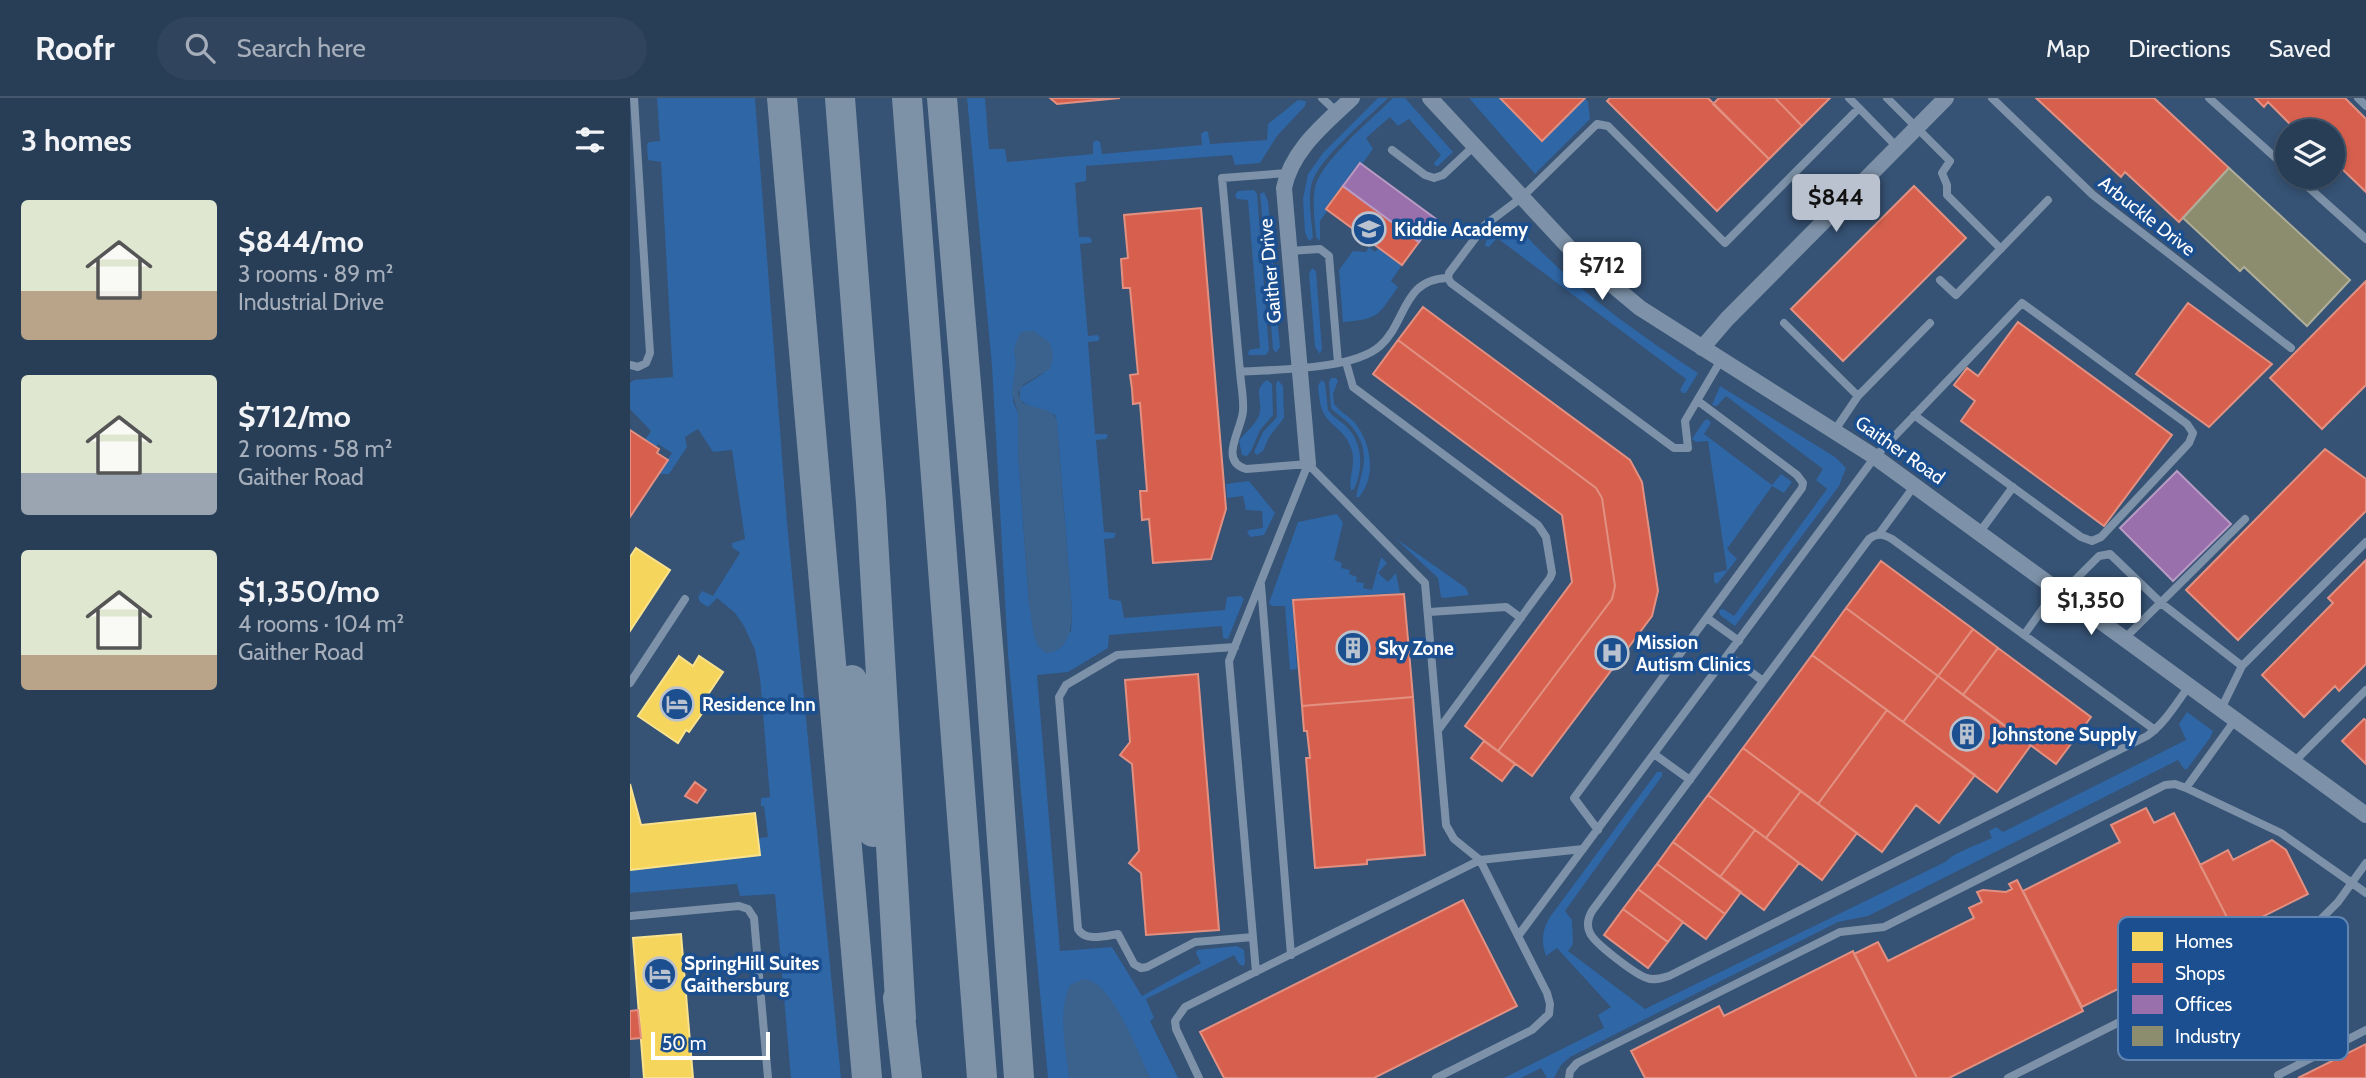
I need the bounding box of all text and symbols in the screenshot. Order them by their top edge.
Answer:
search box [157,17,647,80]
text: Roofr [35,28,115,68]
icon: search [181,29,219,67]
text: Search here [237,32,366,64]
text: Map [2046,34,2090,63]
text: Directions [2128,34,2231,63]
text: Saved [2269,34,2331,63]
map controls [2275,119,2345,189]
button: layers [2275,119,2345,189]
icon: filters [571,121,609,159]
text: 3 homes [21,122,132,159]
street label: Arbuckle Drive [2094,171,2200,261]
pin: $844 [1795,174,1877,234]
text: $844 [1808,183,1864,211]
school or university icon: Kiddie Academy [1350,210,1388,248]
street label: Gaither Drive [1254,217,1286,324]
place label: Kiddie Academy [1394,218,1529,241]
text: $844/mo [238,223,364,260]
icon: home [77,228,161,312]
pin: $712 [1561,242,1643,302]
text: $712 [1579,251,1625,279]
text: 3 rooms · 89 m² [238,260,393,288]
text: Industrial Drive [238,288,384,316]
text: $712/mo [238,398,351,435]
icon: home [77,403,161,487]
street label: Gaither Road [1851,411,1949,489]
text: 2 rooms · 58 m² [238,435,392,463]
text: Gaither Road [238,463,364,491]
text: $1,350/mo [238,573,380,610]
icon: home [77,578,161,662]
pin: $1,350 [2034,578,2148,637]
text: $1,350 [2057,586,2125,614]
text: 4 rooms · 104 m² [238,610,404,638]
building icon: Sky Zone [1334,629,1372,667]
place label: Mission Autism Clinics [1636,631,1751,676]
hospital icon: Mission Autism Clinics [1593,634,1631,672]
place label: Sky Zone [1378,637,1454,660]
text: Gaither Road [238,638,364,666]
hotel icon: Residence Inn [658,685,696,723]
place label: Residence Inn [702,693,816,716]
building icon: Johnstone Supply [1948,715,1986,753]
place label: Johnstone Supply [1991,723,2138,746]
legend [2118,917,2348,1060]
text: Homes [2175,930,2233,953]
place label: SpringHill Suites Gaithersburg [684,952,819,997]
hotel icon: SpringHill Suites Gaithersburg [641,955,679,993]
text: Shops [2175,962,2225,985]
text: Offices [2175,993,2232,1016]
text: Industry [2175,1025,2241,1048]
scale bar [651,1029,770,1061]
text: 50 m [662,1032,706,1055]

